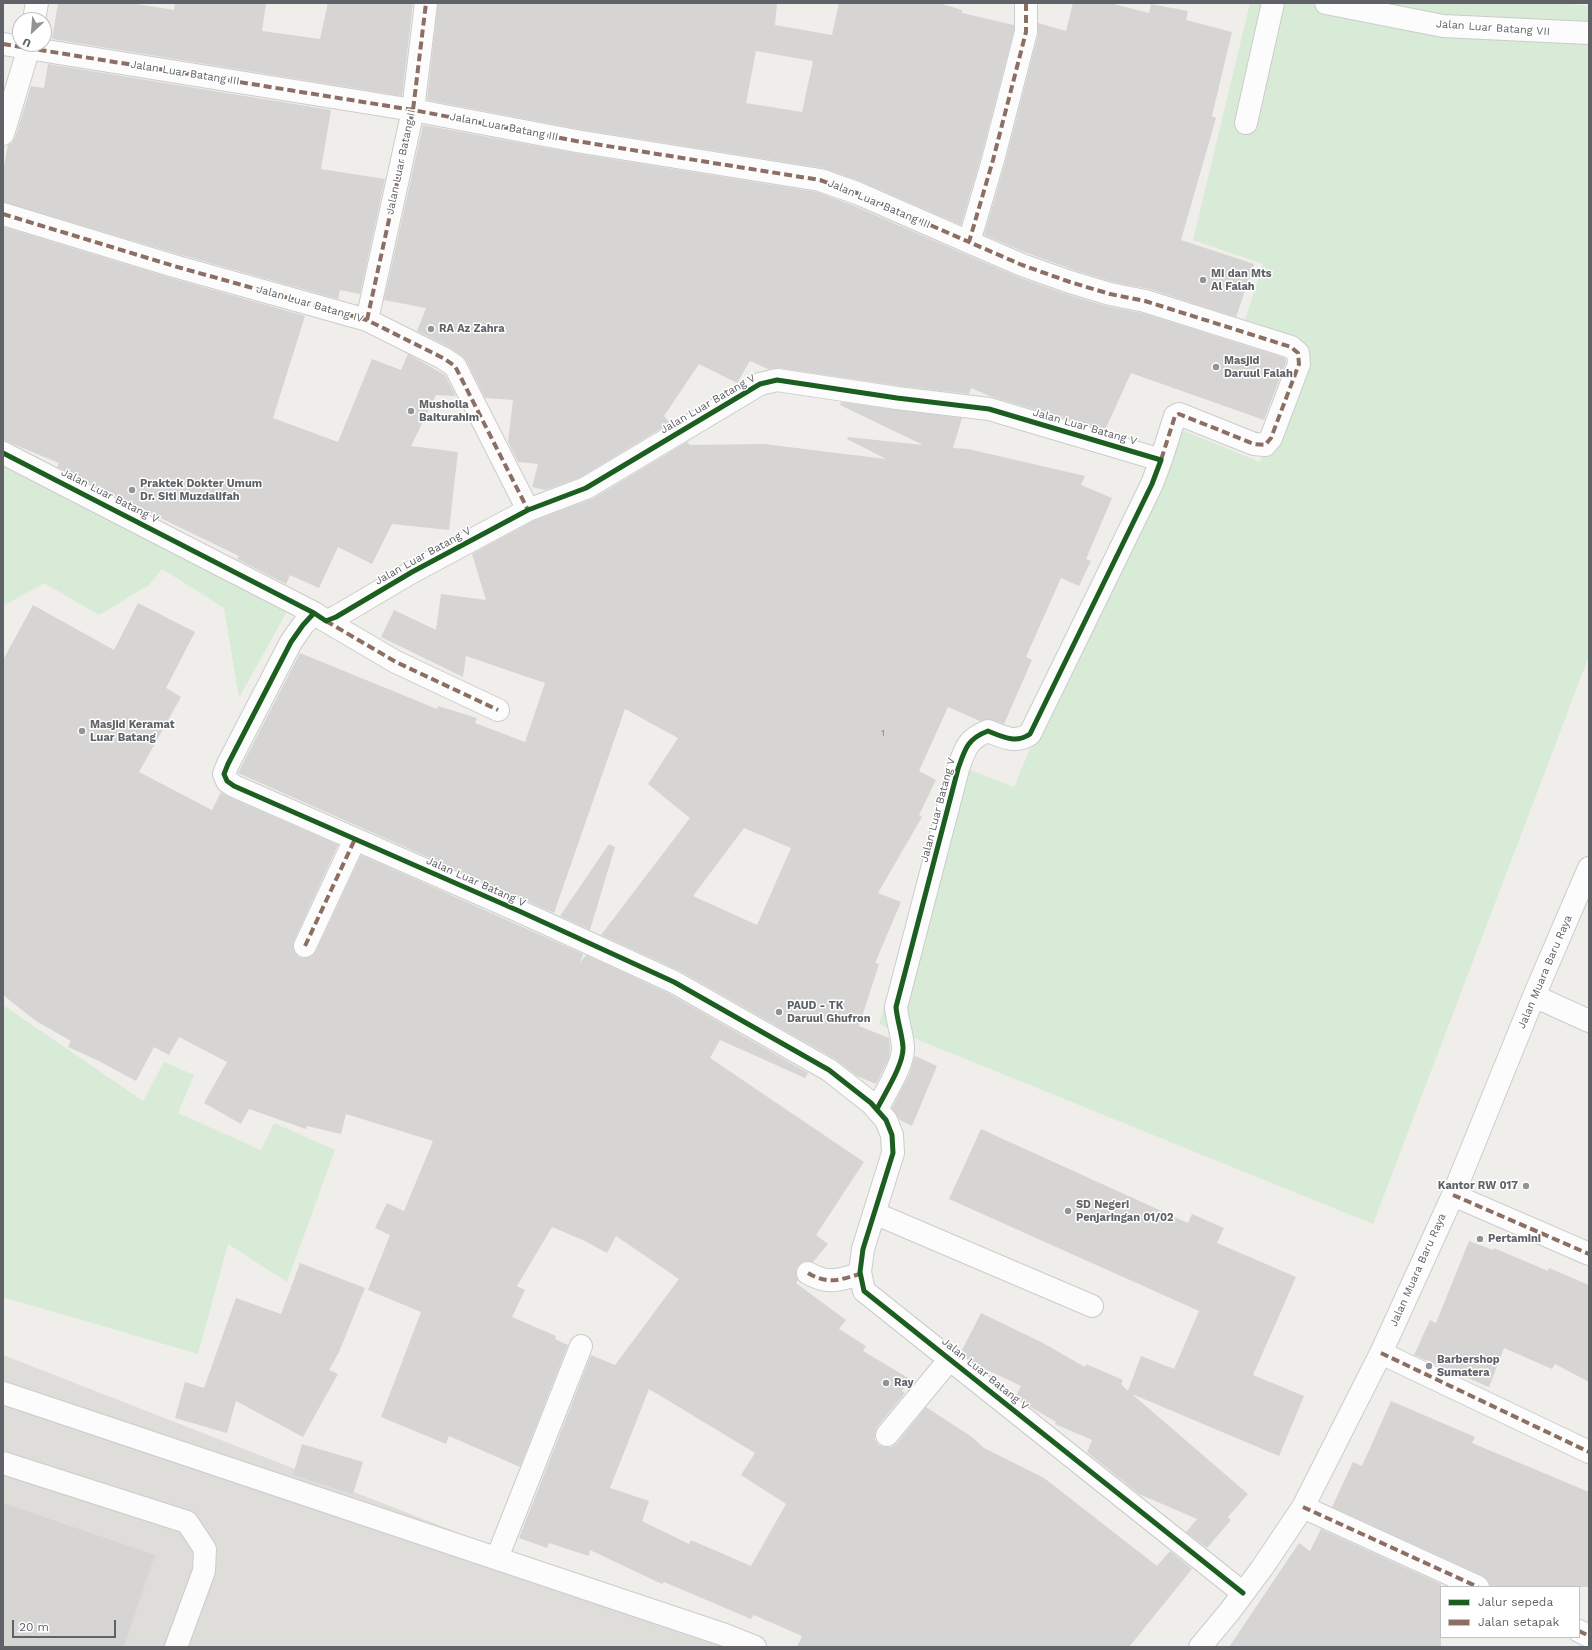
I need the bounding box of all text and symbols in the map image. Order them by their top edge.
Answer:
north arrow [12,12,52,52]
street label: Jalan Luar Batang VII [1436,17,1550,39]
text: U [21,35,33,50]
street label: Jalan Luar Batang III [129,58,241,88]
street label: Jalan Luar Batang II [383,108,419,216]
street label: Jalan Luar Batang III [449,110,559,144]
street label: Jalan Luar Batang III [826,176,932,232]
place label: MI dan Mts Al Falah [1211,267,1272,293]
marker: MI dan Mts Al Falah [1198,275,1208,285]
street label: Jalan Luar Batang IV [255,282,365,326]
place label: RA Az Zahra [439,322,505,336]
marker: RA Az Zahra [426,324,436,334]
place label: Masjid Daruul Falah [1224,354,1293,380]
marker: Masjid Daruul Falah [1211,362,1221,372]
street label: Jalan Luar Batang V [658,371,758,437]
place label: Musholla Baiturahim [419,398,479,424]
marker: Musholla Baiturahim [406,406,416,416]
street label: Jalan Luar Batang V [1031,406,1139,448]
street label: Jalan Luar Batang V [59,466,161,526]
place label: Praktek Dokter Umum Dr. Siti Muzdalifah [140,477,262,503]
marker: Praktek Dokter Umum Dr. Siti Muzdalifah [127,485,137,495]
street label: Jalan Luar Batang V [373,524,473,588]
place label: Masjid Keramat Luar Batang [90,718,175,744]
marker: Masjid Keramat Luar Batang [77,726,87,736]
house number: 1 [881,728,885,738]
street label: Jalan Luar Batang V [918,756,958,864]
street label: Jalan Luar Batang V [424,854,528,910]
street label: Jalan Muara Baru Raya [1515,913,1575,1031]
place label: PAUD - TK Daruul Ghufron [787,999,871,1025]
marker: PAUD - TK Daruul Ghufron [774,1007,784,1017]
place label: Kantor RW 017 [1438,1179,1518,1193]
marker: Kantor RW 017 [1521,1181,1531,1191]
place label: SD Negeri Penjaringan 01/02 [1076,1198,1174,1224]
marker: SD Negeri Penjaringan 01/02 [1063,1206,1073,1216]
street label: Jalan Muara Baru Raya [1387,1211,1449,1329]
place label: Pertamini [1488,1232,1541,1246]
marker: Pertamini [1475,1234,1485,1244]
street label: Jalan Luar Batang V [939,1335,1031,1413]
place label: Barbershop Sumatera [1437,1353,1500,1379]
marker: Barbershop Sumatera [1424,1361,1434,1371]
place label: Ray [894,1376,914,1390]
marker: Ray [881,1378,891,1388]
legend [1440,1586,1580,1638]
text: Jalur sepeda [1478,1595,1553,1609]
scale bar [14,1612,118,1638]
text: Jalan setapak [1478,1615,1559,1629]
text: 20 m [19,1620,49,1634]

